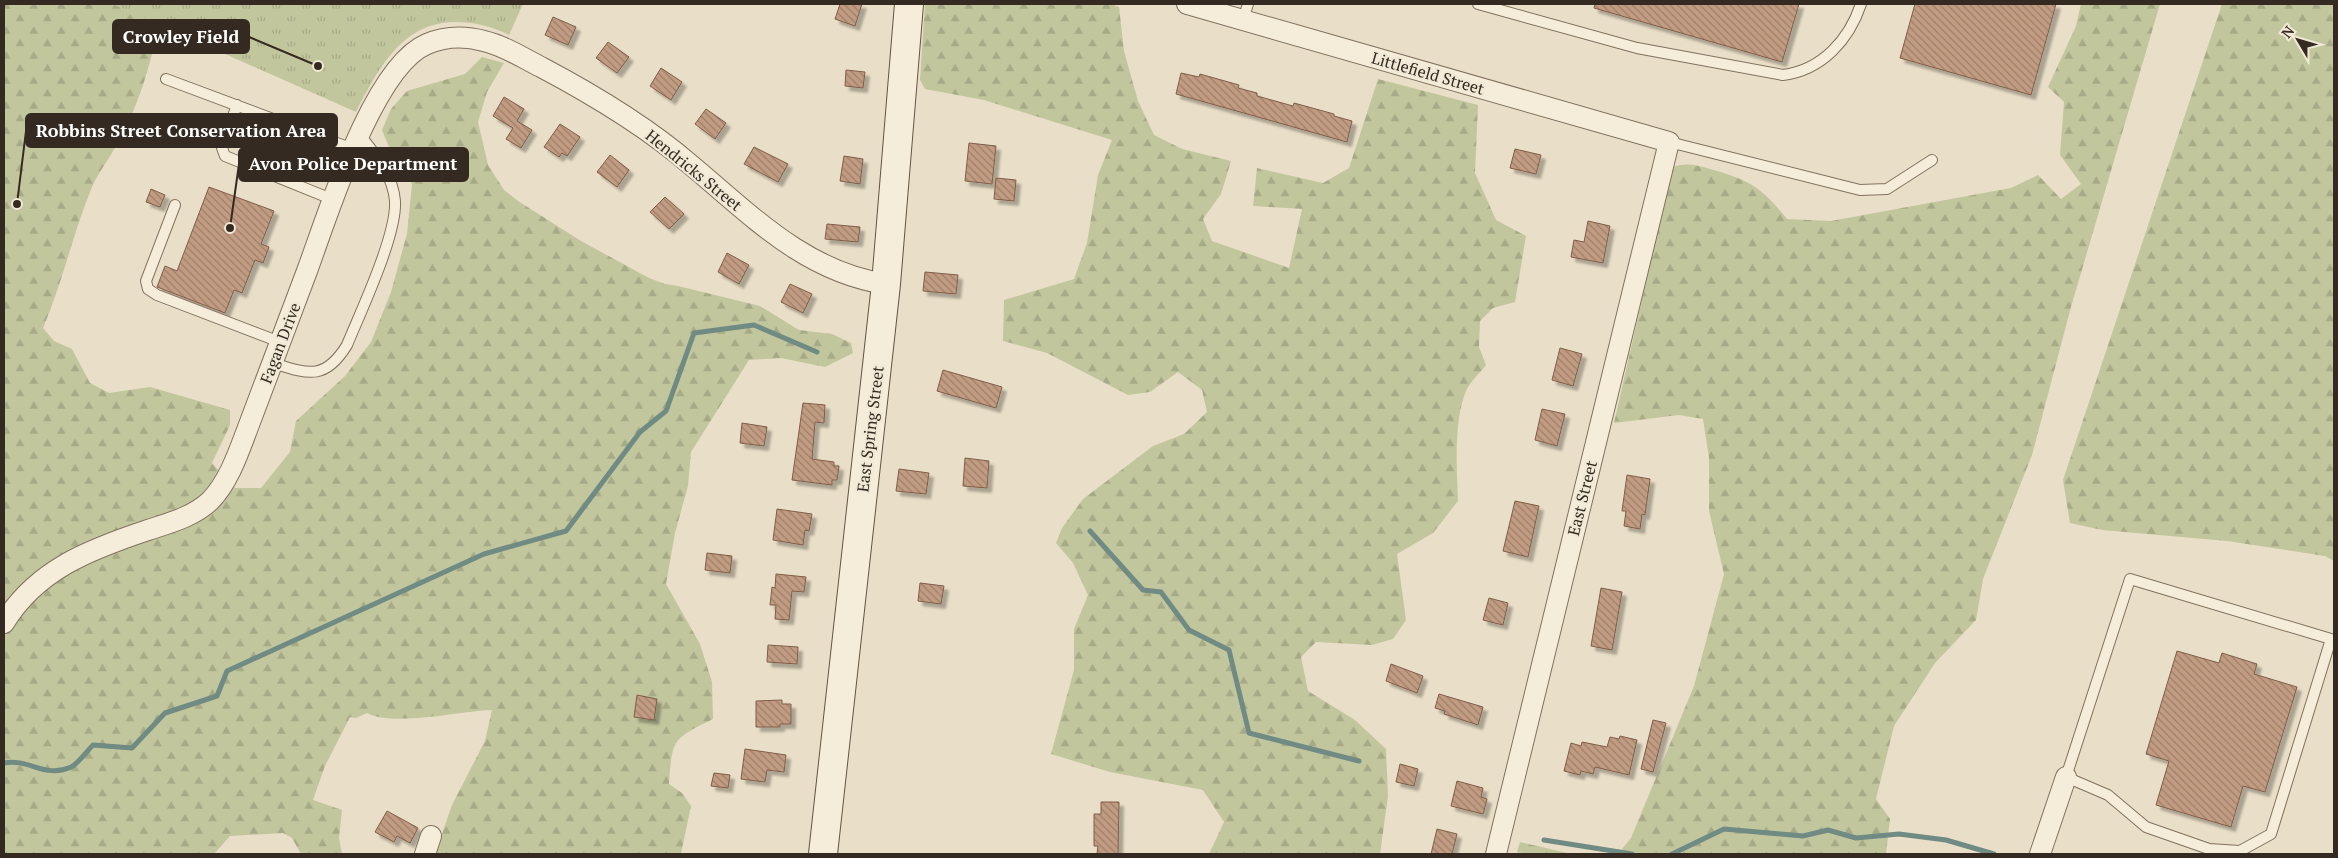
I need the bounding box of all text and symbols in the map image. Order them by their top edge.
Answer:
north arrow [2273,15,2323,65]
callout: Crowley Field [113,20,249,53]
text: N [2277,21,2298,42]
text: Crowley Field [123,24,239,48]
street label: Littlefield Street [1369,46,1487,100]
callout: Robbins Street Conservation Area [26,114,337,147]
text: Robbins Street Conservation Area [36,118,326,142]
street label: Hendricks Street [641,124,747,216]
callout: Avon Police Department [239,148,468,181]
text: Avon Police Department [249,151,457,175]
street label: Fagan Drive [255,299,305,387]
street label: East Spring Street [851,364,889,493]
street label: East Street [1562,458,1602,538]

